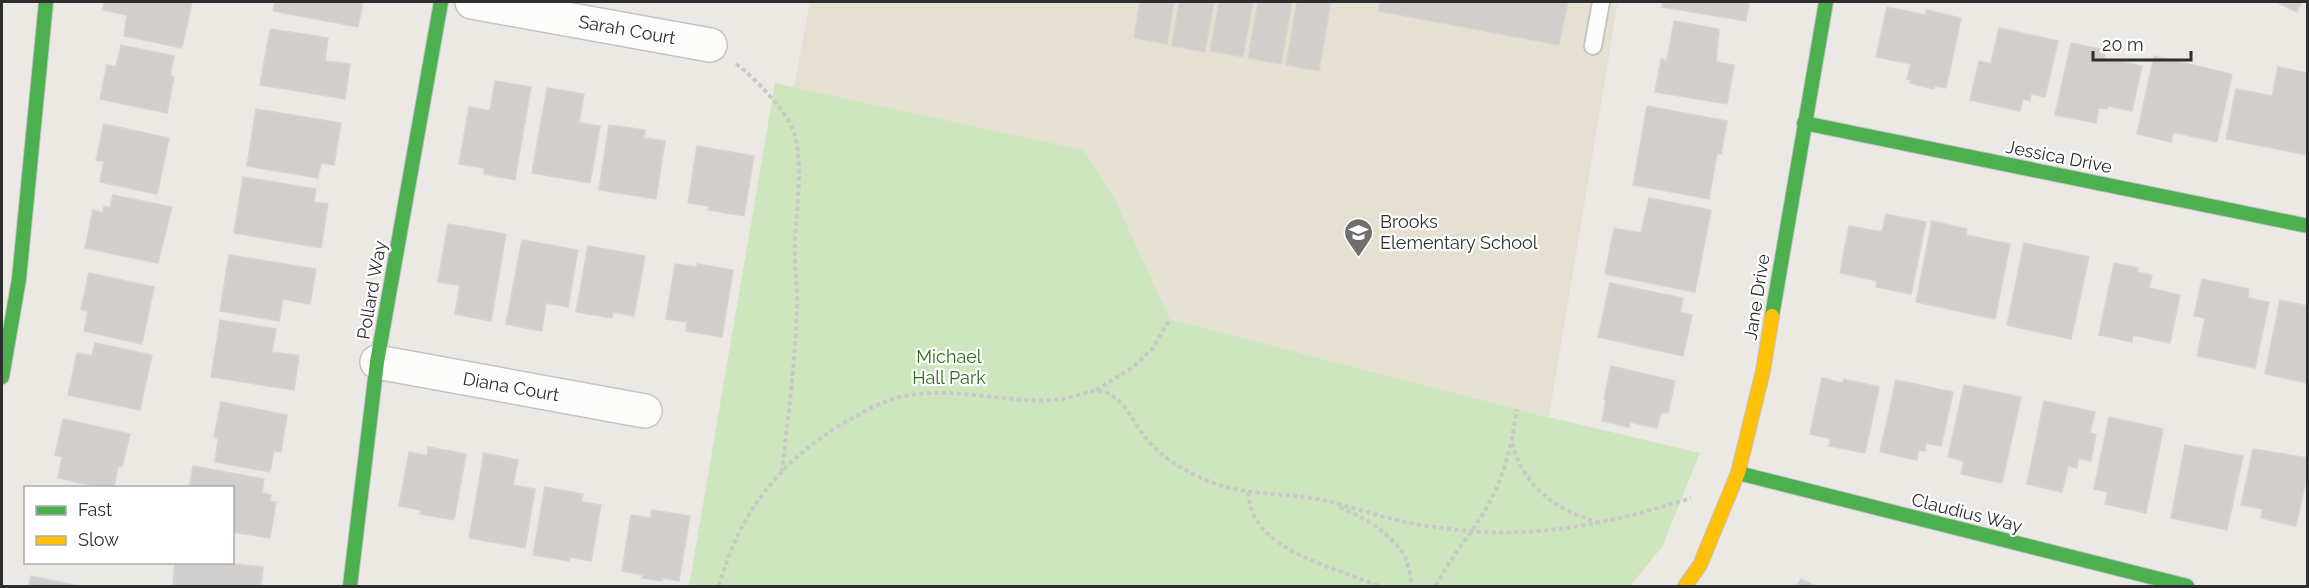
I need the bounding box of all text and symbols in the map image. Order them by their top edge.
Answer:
street label: Sarah Court [577,11,677,48]
scale bar [2093,24,2190,62]
text: 20 m [2102,34,2144,55]
street label: Jessica Drive [2004,136,2114,177]
place label: Brooks Elementary School [1380,211,1538,253]
school or university icon: Brooks Elementary School [1343,216,1375,258]
street label: Pollard Way [353,239,391,341]
street label: Jane Drive [1739,252,1774,341]
park label: Michael Hall Park [912,346,986,388]
street label: Diana Court [461,368,561,405]
legend [24,486,234,564]
street label: Claudius Way [1910,489,2025,536]
text: Fast [78,499,112,520]
text: Slow [78,529,119,550]

